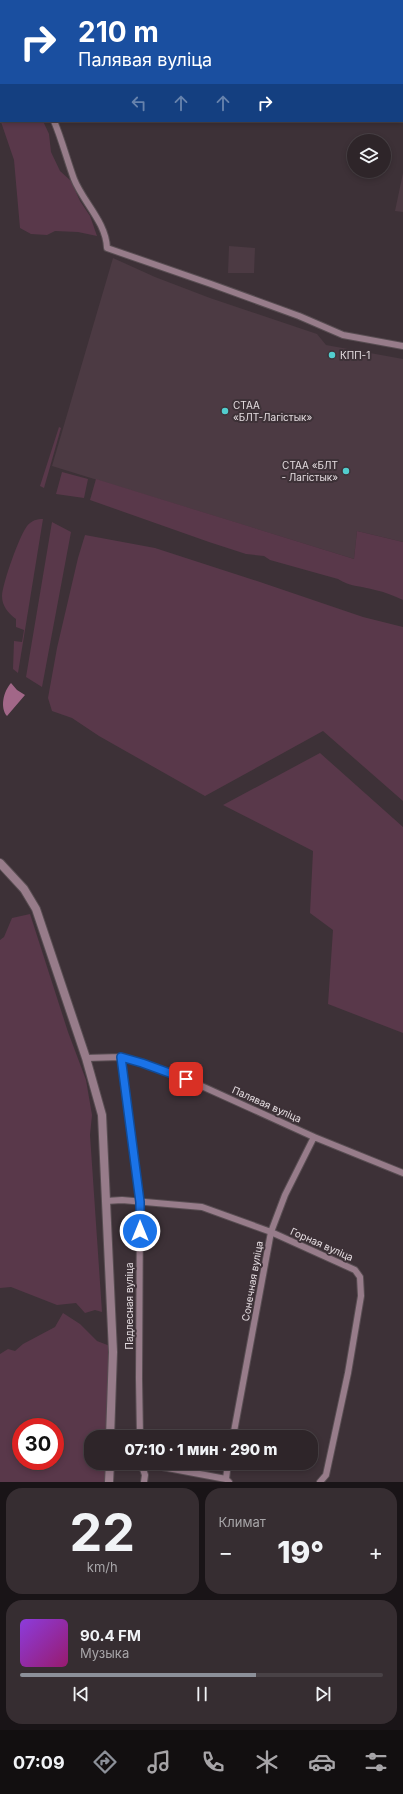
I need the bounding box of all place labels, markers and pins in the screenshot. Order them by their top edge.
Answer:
place label: КПП-1 [340,349,370,361]
marker: КПП-1 [327,350,337,360]
place label: СТАА «БЛТ-Лагістык» [233,399,312,423]
marker: СТАА «БЛТ-Лагістык» [220,406,230,416]
place label: СТАА «БЛТ - Лагістык» [281,459,338,483]
marker: СТАА «БЛТ - Лагістык» [341,466,351,476]
pin [169,1062,203,1096]

